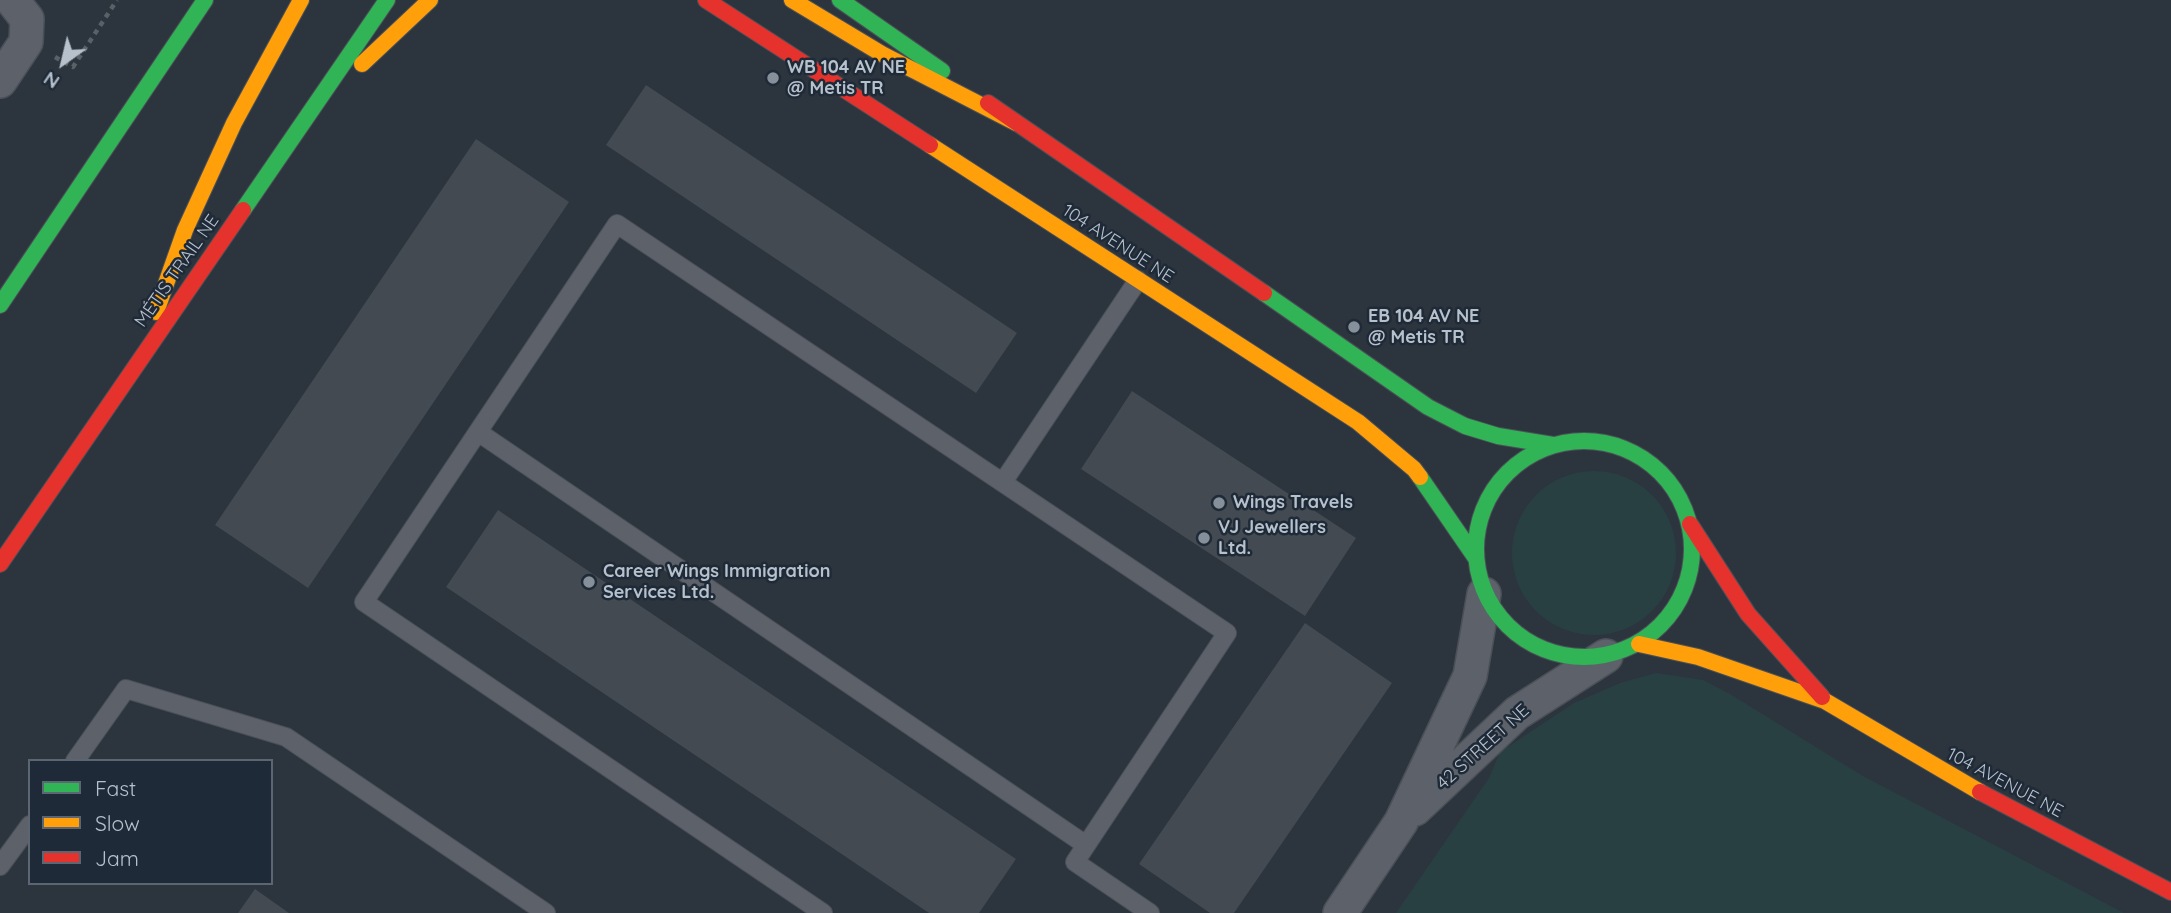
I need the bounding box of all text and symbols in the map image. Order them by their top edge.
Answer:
north arrow [28,28,98,98]
place label: WB 104 AV NE @ Metis TR [787,57,905,100]
text: N [39,67,64,94]
marker: WB 104 AV NE @ Metis TR [765,70,781,86]
street label: 104 AVENUE NE [1058,200,1178,288]
street label: MÉTIS TRAIL NE [130,211,224,331]
place label: EB 104 AV NE @ Metis TR [1368,306,1479,348]
marker: EB 104 AV NE @ Metis TR [1346,319,1362,335]
place label: Wings Travels [1233,492,1353,514]
marker: Wings Travels [1211,495,1227,511]
place label: VJ Jewellers Ltd. [1218,517,1326,560]
marker: VJ Jewellers Ltd. [1196,530,1212,546]
place label: Career Wings Immigration Services Ltd. [603,561,830,604]
marker: Career Wings Immigration Services Ltd. [581,574,597,590]
street label: 42 STREET NE [1432,700,1534,794]
street label: 104 AVENUE NE [1943,743,2067,823]
legend [28,759,273,885]
text: Fast [95,775,136,801]
text: Slow [95,810,140,836]
text: Jam [95,845,139,871]

